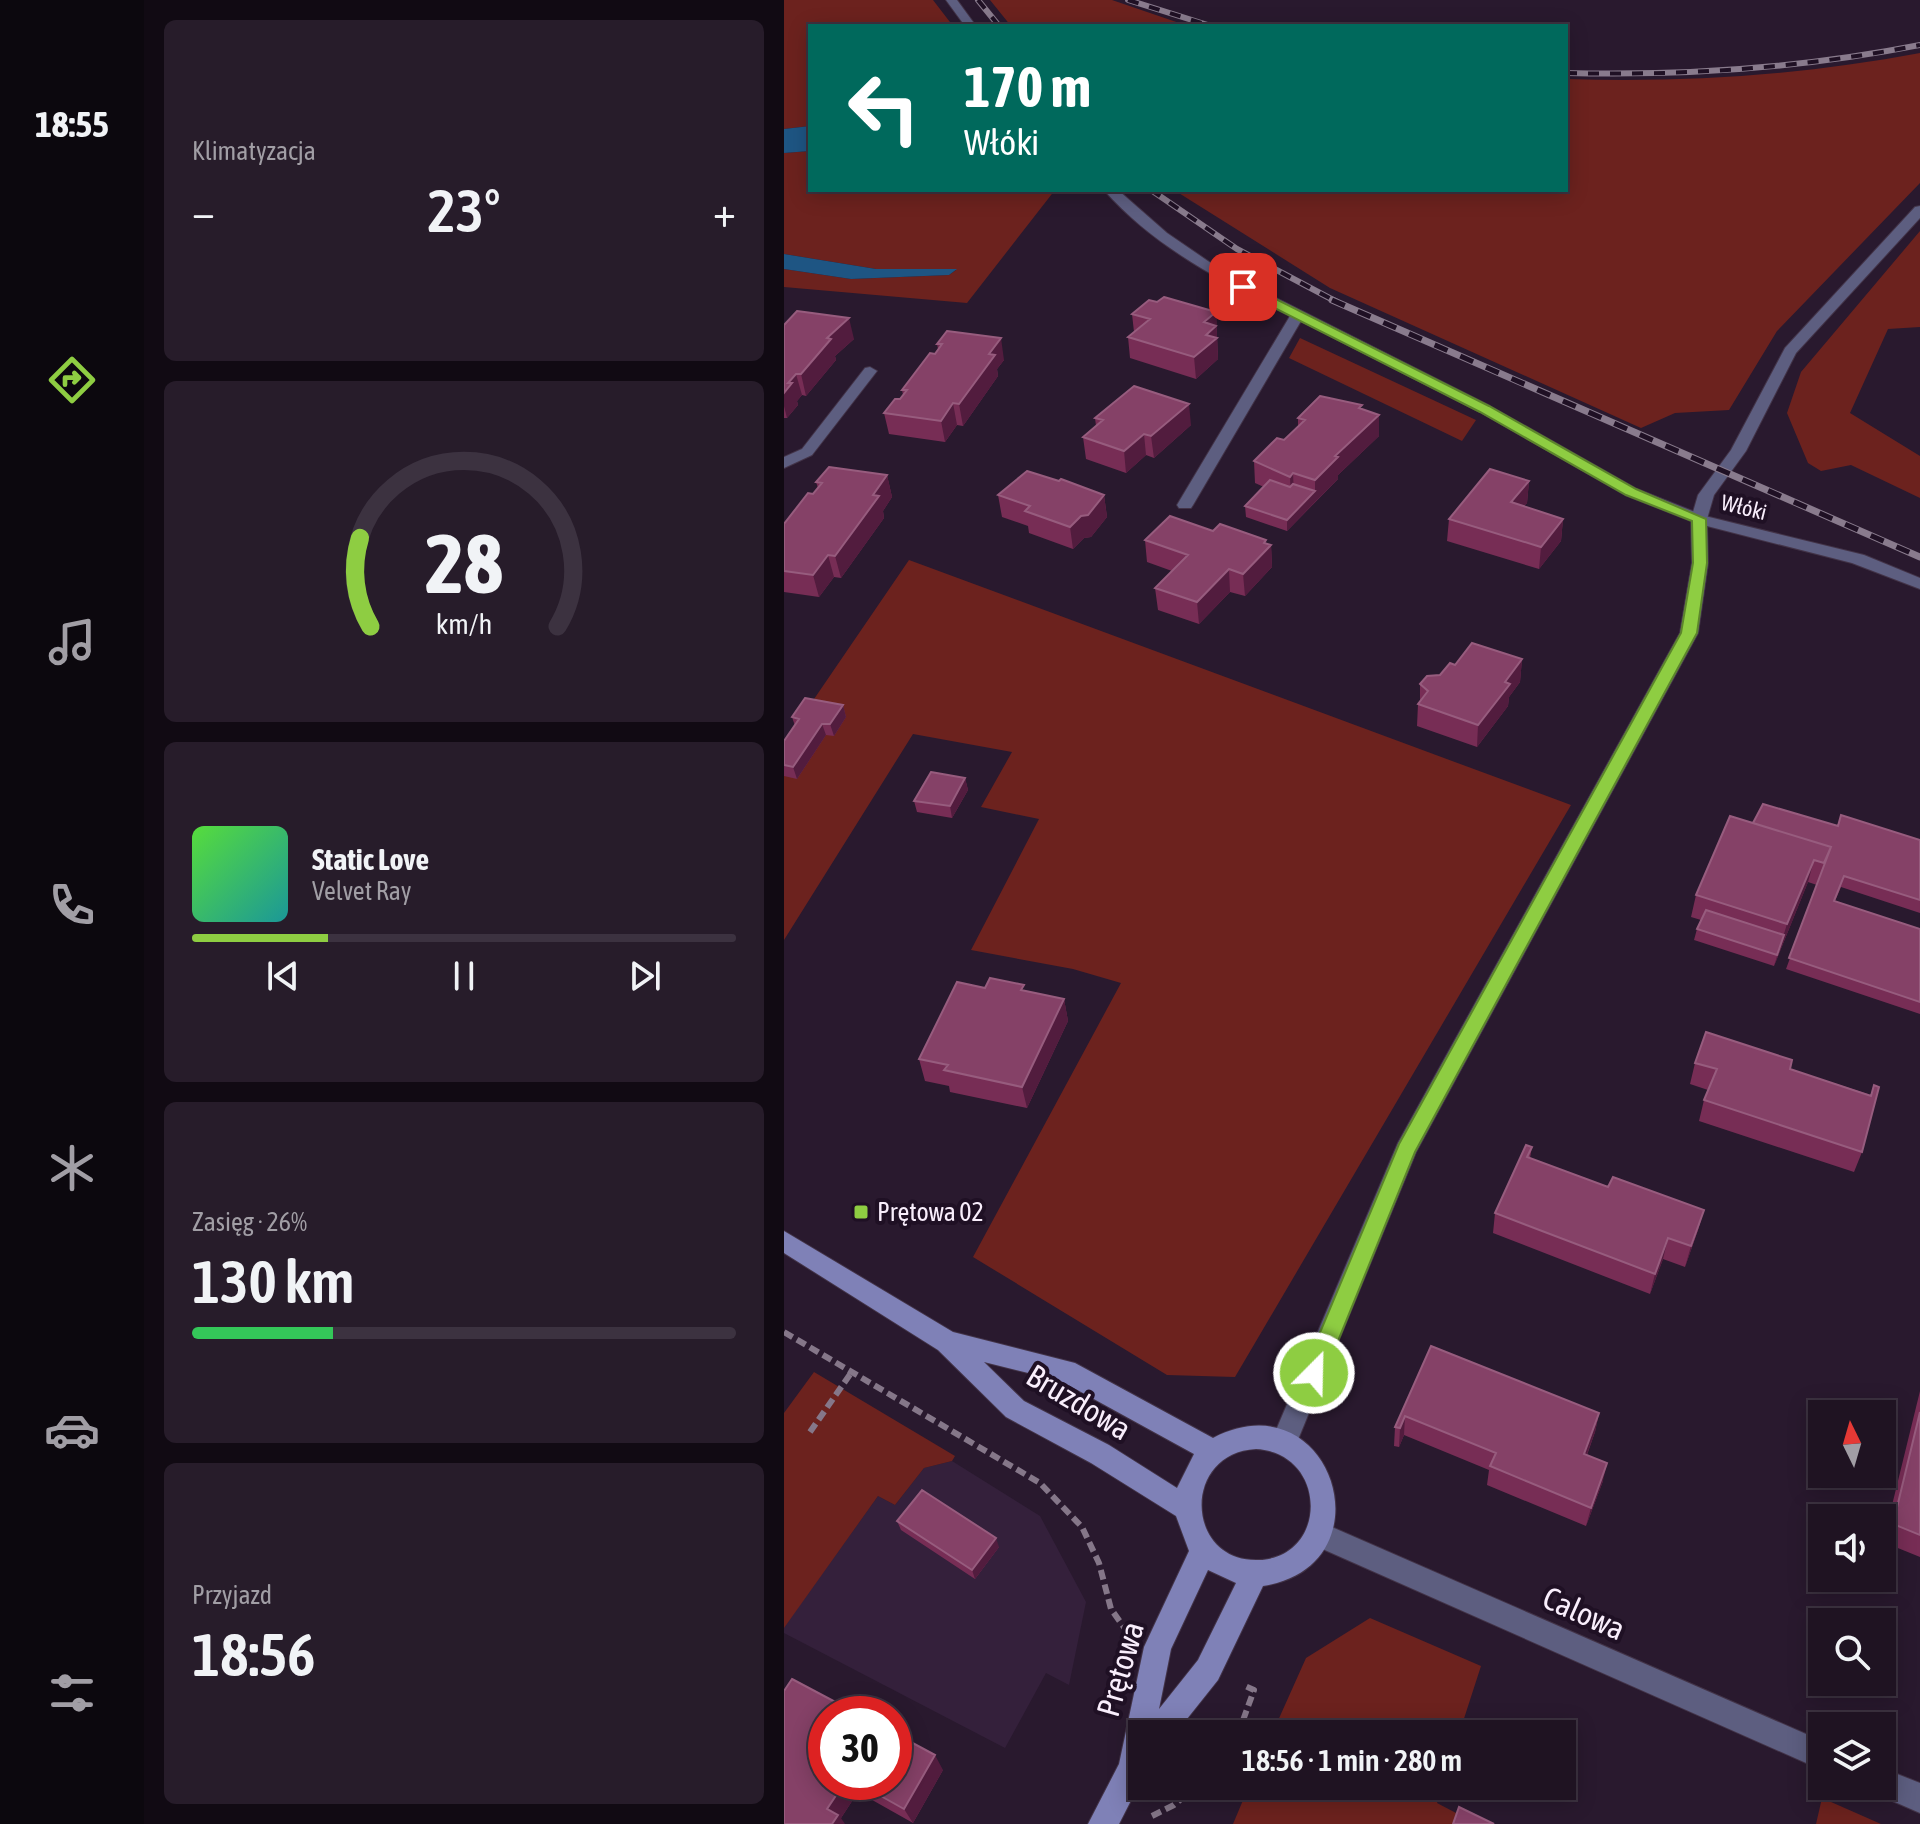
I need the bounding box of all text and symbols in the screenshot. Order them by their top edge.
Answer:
text: 170 m [964,55,1091,119]
icon: left [832,56,936,160]
text: 18:55 [35,103,109,145]
text: Włóki [964,121,1039,163]
text: Klimatyzacja [192,136,316,166]
text: 23° [428,176,500,245]
text: − [192,186,215,236]
text: + [713,186,736,236]
pin [1209,253,1277,321]
icon: arrive [1221,265,1265,309]
icon: directions [44,352,100,408]
street label: Włóki [1719,489,1769,525]
text: 28 [425,515,503,611]
text: km/h [436,607,492,640]
icon: music [44,614,100,670]
text: Static Love [312,842,429,876]
text: Velvet Ray [312,876,412,906]
icon: phone [44,877,100,933]
icon: previous [261,954,305,998]
icon: pause [442,954,486,998]
icon: next [623,954,667,998]
icon: climate [44,1140,100,1196]
place label: Prętowa 02 [877,1197,984,1227]
marker: Prętowa 02 [852,1203,870,1221]
text: Zasięg · 26% [192,1207,307,1237]
text: 130 km [192,1247,354,1316]
position arrow [1272,1331,1356,1415]
street label: Bruzdowa [1020,1357,1138,1447]
north arrow [1808,1400,1896,1488]
map controls [1808,1400,1896,1800]
icon: car [44,1402,100,1458]
button: sound [1808,1504,1896,1592]
street label: Calowa [1537,1579,1631,1647]
text: Przyjazd [192,1580,272,1610]
button: search [1808,1608,1896,1696]
street label: Prętowa [1089,1617,1151,1721]
text: 18:56 [192,1620,315,1689]
icon: filters [44,1665,100,1721]
speed limit sign: 30 [808,1696,912,1800]
button: layers [1808,1712,1896,1800]
text: 18:56 · 1 min · 280 m [1242,1743,1462,1777]

